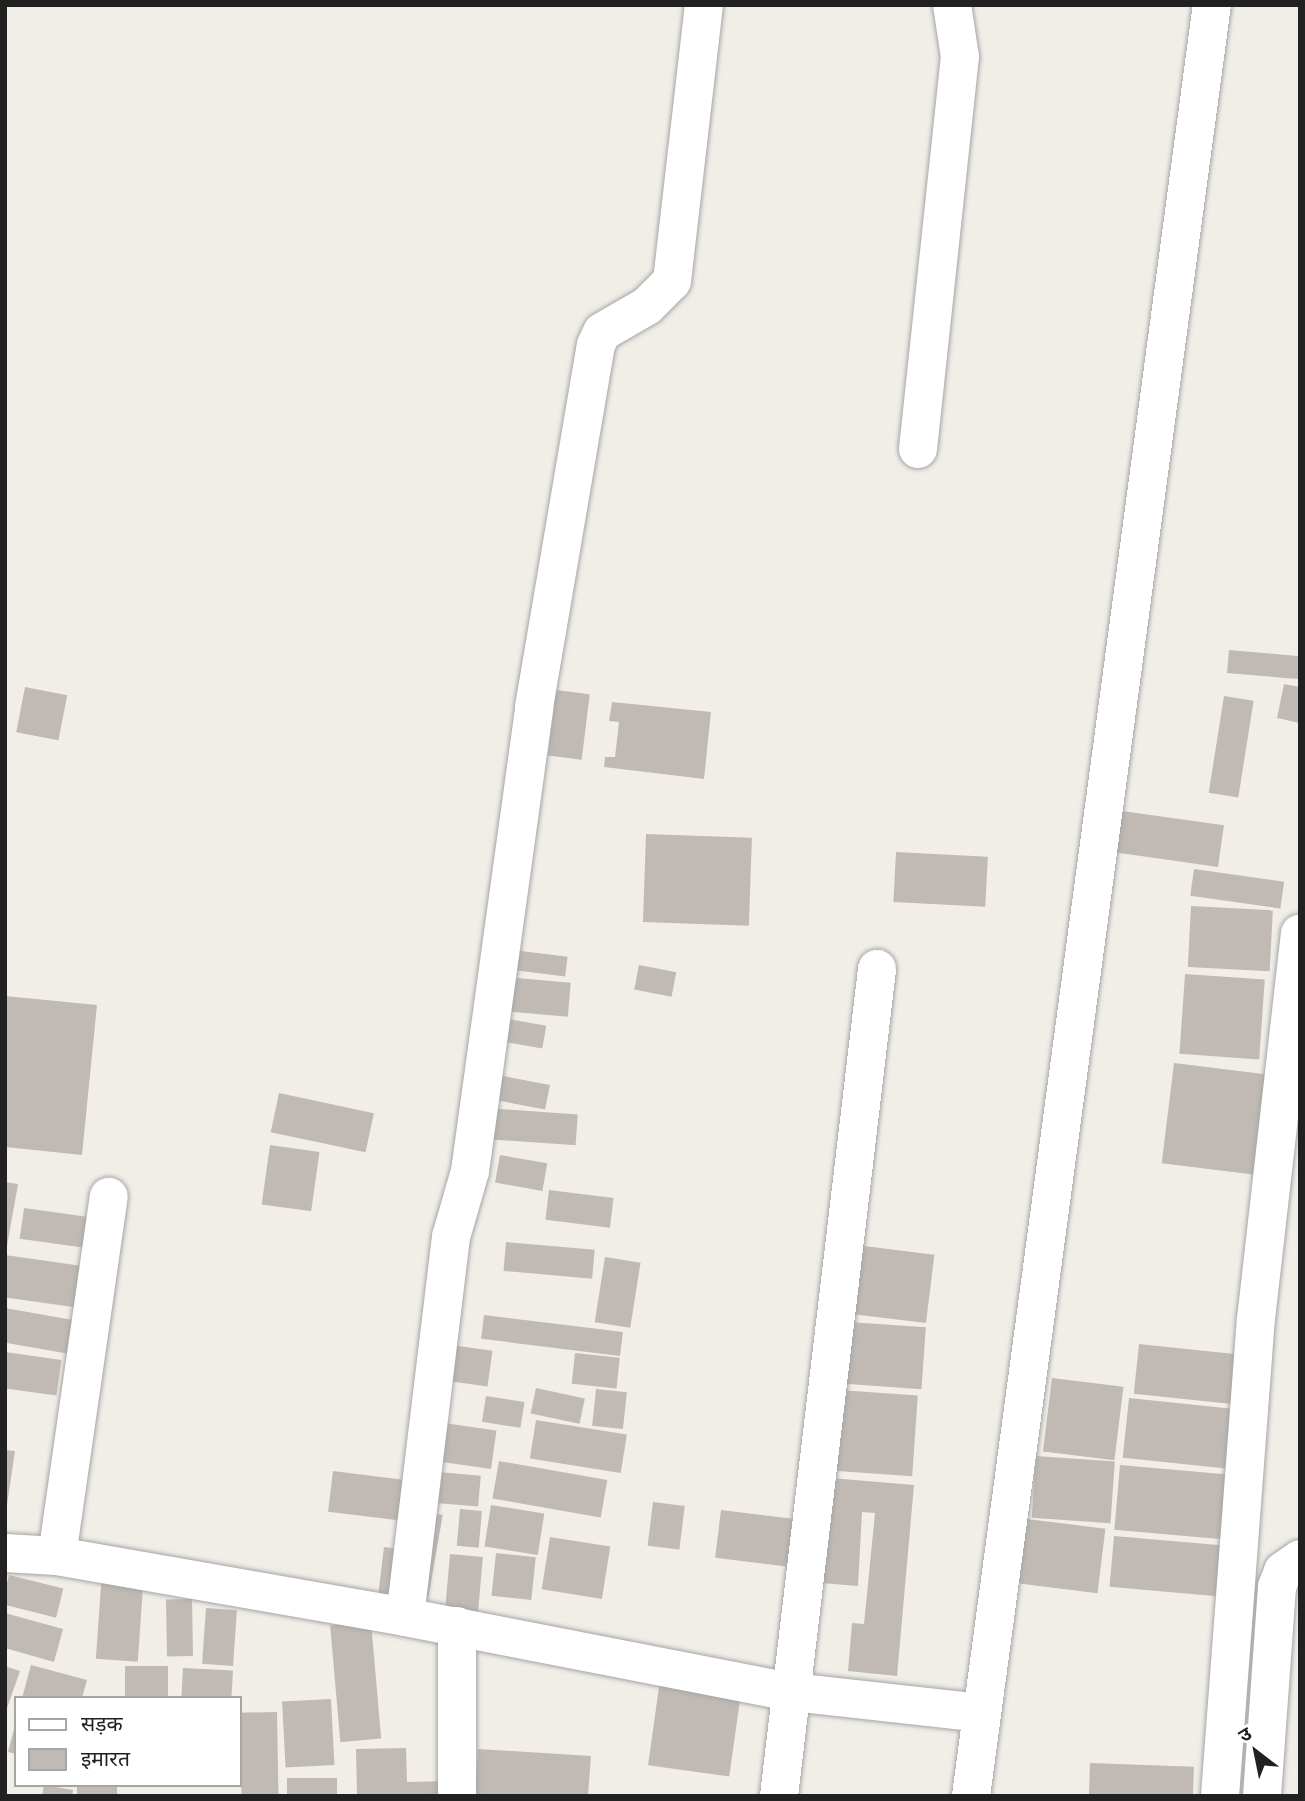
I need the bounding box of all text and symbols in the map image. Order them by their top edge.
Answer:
legend [14,1696,242,1787]
text: सड़क [81,1710,123,1736]
north arrow [1221,1717,1291,1787]
text: उ [1234,1721,1256,1747]
text: इमारत [81,1745,130,1771]

